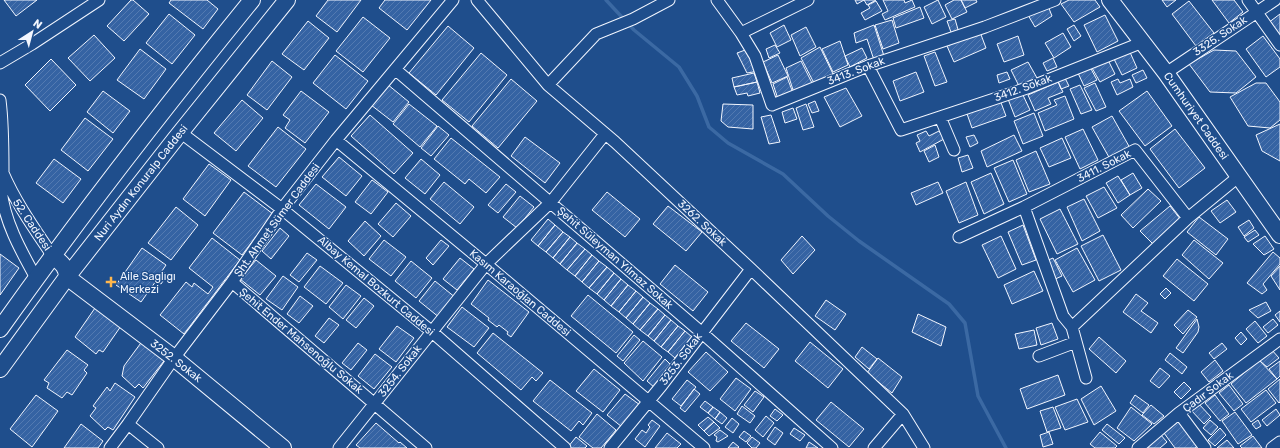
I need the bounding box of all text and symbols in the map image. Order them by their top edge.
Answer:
north arrow [12,12,52,52]
street label: 3325. Sokak [1191,13,1250,59]
text: N [31,17,45,32]
street label: 3413. Sokak [825,54,887,88]
street label: Cumhuriyet Caddesi [1161,70,1231,162]
street label: 3412. Sokak [992,71,1054,104]
street label: Nuri Aydın Konuralp Caddesi [92,122,190,244]
street label: 3411. Sokak [1075,147,1133,185]
street label: Şht. Ahmet Sümer Caddesi [232,161,322,279]
street label: 52. Caddesi [10,197,54,253]
street label: 3262. Sokak [675,197,729,249]
street label: Şehit Süleyman Yılmaz Sokak [554,204,676,312]
street label: Albay Kemal Bozkurt Caddesi [315,233,437,339]
street label: Kasım Karaoğlan Caddesi [467,247,573,339]
place label: Aile Saglıgı Merkezi [120,270,176,296]
marker: Aile Saglıgı Merkezi [105,276,117,288]
street label: Şehit Ender Mahsenoğlu Sokak [237,285,366,397]
street label: 3253. Sokak [657,330,705,388]
street label: 3252. Sokak [148,337,205,385]
street label: 3254. Sokak [376,342,424,400]
street label: Çadır Sokak [1180,369,1236,415]

